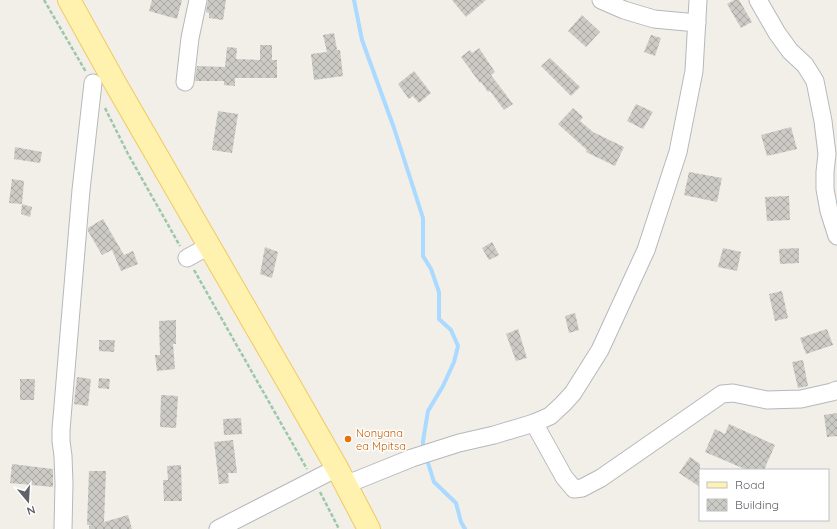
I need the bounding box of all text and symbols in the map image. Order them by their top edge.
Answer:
place label: Nonyana ea Mpitsa [356,426,406,453]
marker: Nonyana ea Mpitsa [343,434,353,444]
legend [699,469,829,521]
text: Road [735,477,765,492]
north arrow [8,481,48,521]
text: Building [735,497,779,512]
text: N [25,503,37,518]

